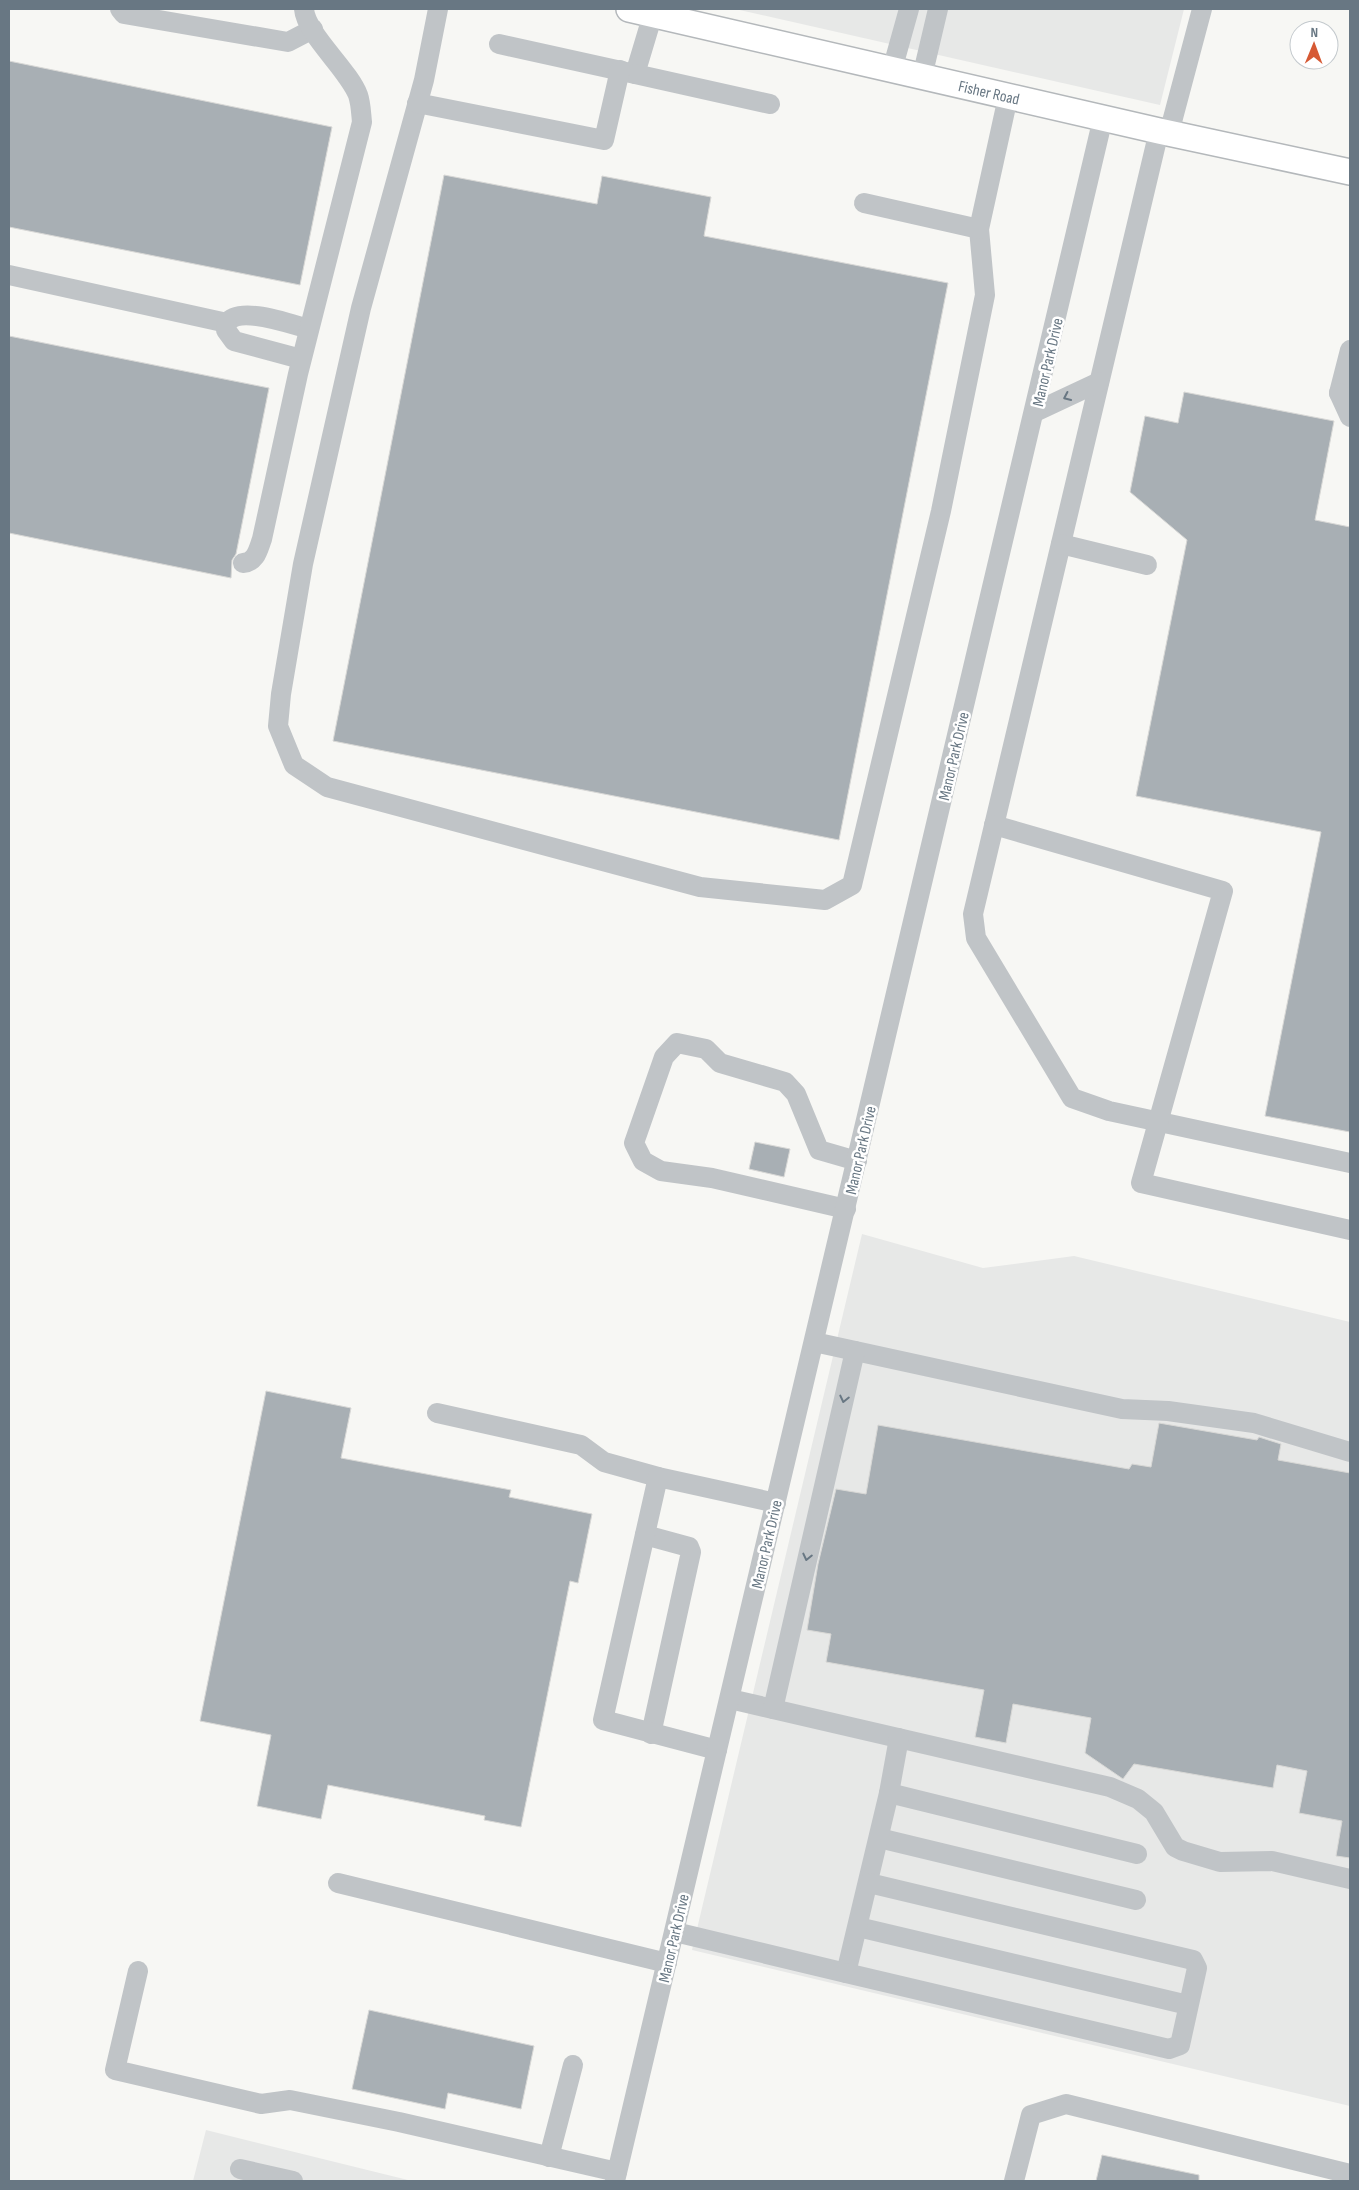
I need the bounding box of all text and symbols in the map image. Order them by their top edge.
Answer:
north arrow [1289,20,1339,70]
text: N [1310,24,1318,41]
street label: Fisher Road [956,77,1021,110]
street label: Manor Park Drive [1029,316,1068,408]
one-way arrow [1063,391,1072,401]
street label: Manor Park Drive [935,710,974,802]
street label: Manor Park Drive [842,1104,881,1196]
one-way arrow [839,1395,850,1403]
street label: Manor Park Drive [748,1498,787,1590]
one-way arrow [803,1553,813,1562]
street label: Manor Park Drive [655,1892,694,1984]

